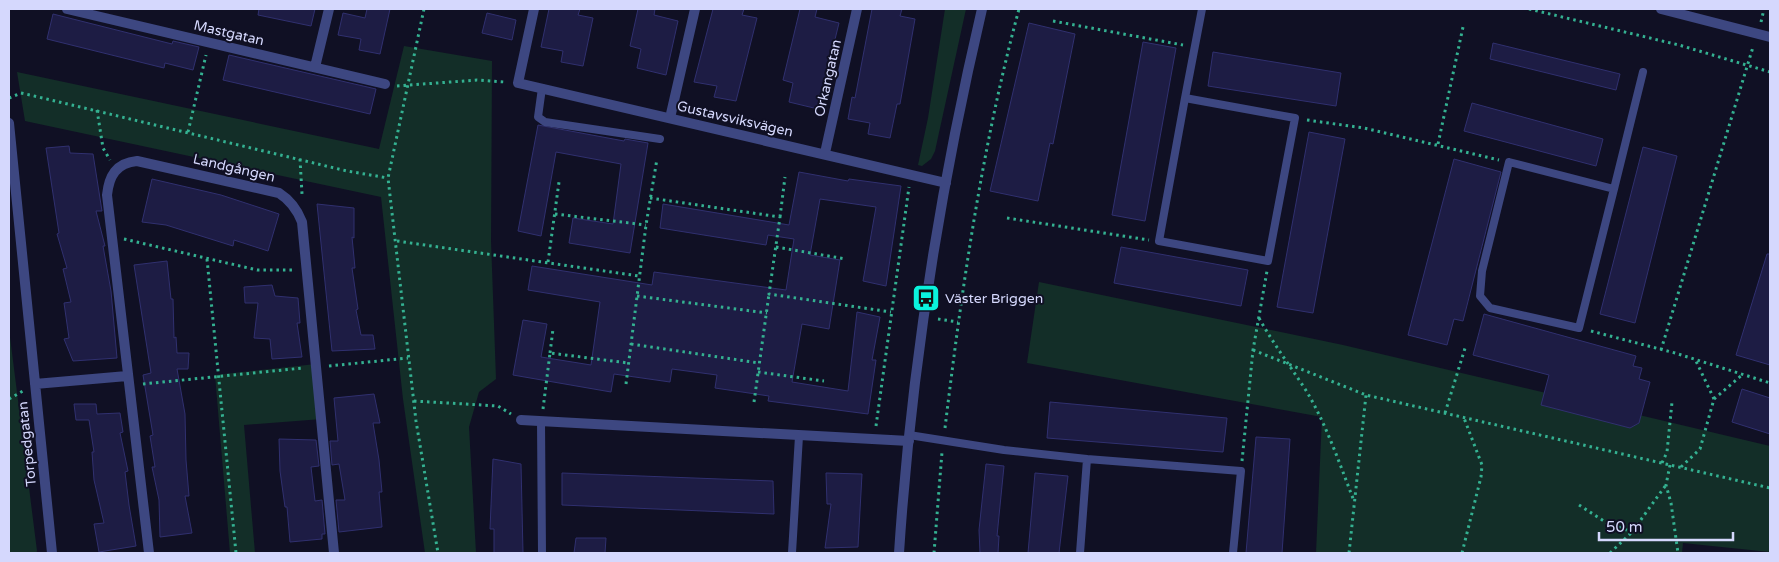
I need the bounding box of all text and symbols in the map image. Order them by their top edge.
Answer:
street label: Mastgatan [192,17,266,49]
street label: Orkangatan [811,38,845,118]
street label: Gustavsviksvägen [675,97,795,141]
street label: Landgången [191,150,277,186]
bus stop icon: Väster Briggen [911,283,941,313]
place label: Väster Briggen [945,290,1043,307]
street label: Torpedgatan [14,401,40,487]
scale bar [1599,510,1733,542]
text: 50 m [1606,518,1643,536]

